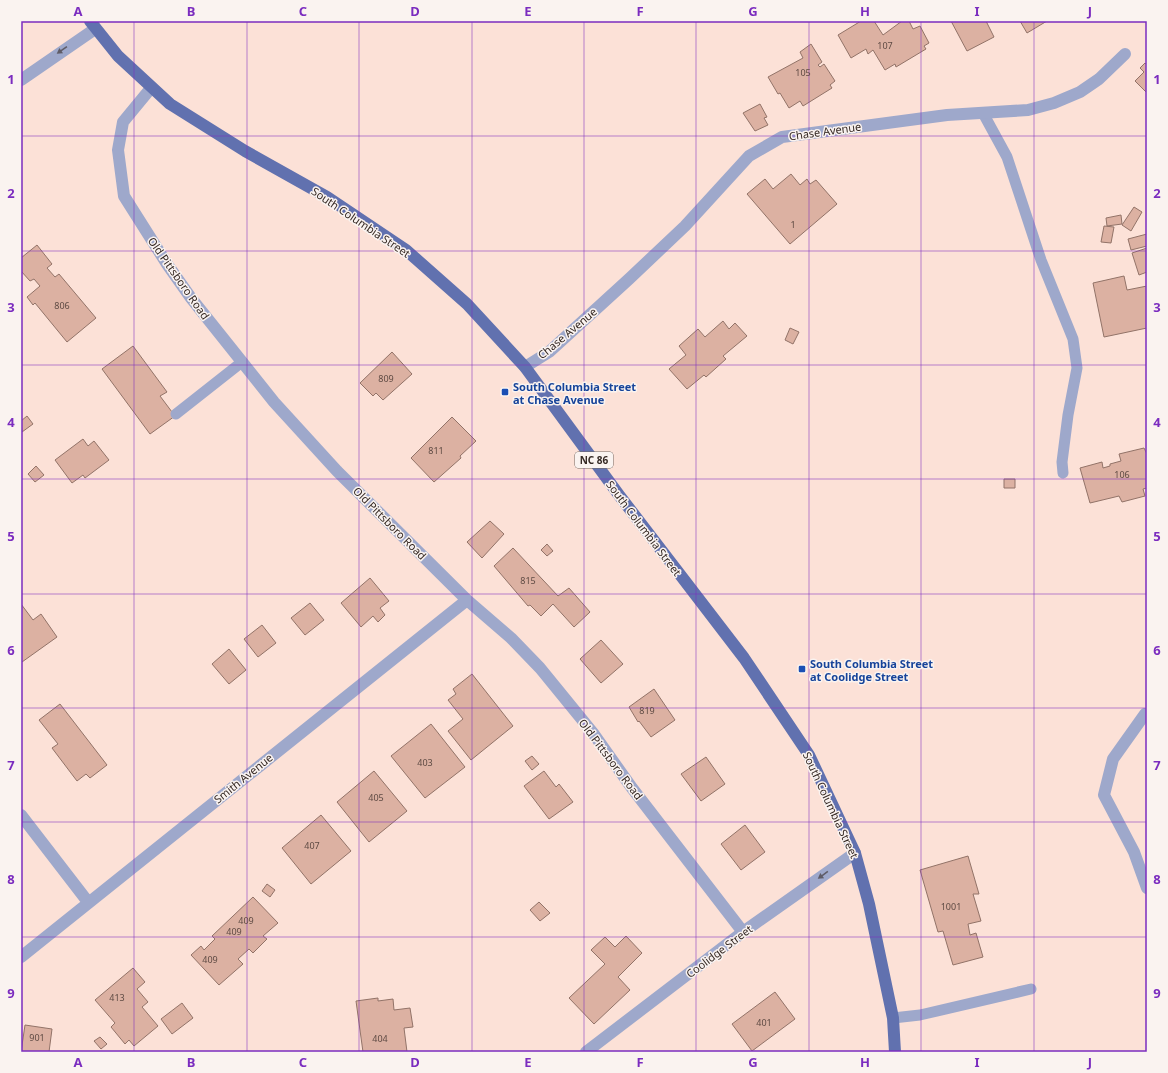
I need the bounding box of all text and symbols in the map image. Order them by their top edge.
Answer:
text: A [74,2,83,20]
text: B [187,2,195,20]
text: C [299,2,307,20]
text: D [410,2,420,20]
text: E [524,2,532,20]
text: F [636,2,644,20]
text: G [748,2,758,20]
text: H [860,2,870,20]
text: I [974,2,980,20]
text: J [1087,2,1092,20]
house number: 107 [877,39,893,52]
one-way arrow [57,46,68,54]
house number: 105 [795,66,811,79]
text: 1 [7,70,15,88]
text: 1 [1153,70,1161,88]
street label: Chase Avenue [788,119,862,143]
street label: South Columbia Street [309,183,413,261]
text: 2 [7,184,15,202]
text: 2 [1153,184,1161,202]
house number: 1 [790,218,796,231]
street label: Old Pittsboro Road [145,234,213,322]
text: 3 [7,298,15,316]
text: 3 [1153,298,1161,316]
house number: 806 [54,299,70,312]
street label: Chase Avenue [534,304,600,362]
house number: 809 [378,372,394,385]
place label: South Columbia Street at Chase Avenue [513,379,636,407]
marker: South Columbia Street at Chase Avenue [500,387,510,397]
text: 4 [7,413,15,431]
text: 4 [1153,413,1161,431]
house number: 811 [428,444,444,457]
road number: NC 86 [575,452,613,468]
house number: 106 [1114,468,1130,481]
street label: South Columbia Street [603,477,685,579]
street label: Old Pittsboro Road [350,483,430,563]
text: 5 [7,527,15,545]
text: 5 [1153,527,1161,545]
house number: 815 [520,574,536,587]
text: 6 [7,641,15,659]
text: 6 [1153,641,1161,659]
place label: South Columbia Street at Coolidge Street [810,656,933,684]
marker: South Columbia Street at Coolidge Street [797,664,807,674]
house number: 819 [639,704,655,717]
street label: Old Pittsboro Road [576,716,646,802]
street label: South Columbia Street [800,749,862,861]
street label: Smith Avenue [211,750,275,806]
text: 7 [7,756,15,774]
house number: 403 [417,756,433,769]
text: 7 [1153,756,1161,774]
house number: 405 [368,791,384,804]
house number: 407 [304,839,320,852]
text: 8 [7,870,15,888]
text: 8 [1153,870,1161,888]
one-way arrow [817,871,828,879]
house number: 1001 [941,900,961,913]
house number: 409 [238,914,254,927]
street label: Coolidge Street [683,921,755,981]
house number: 409 [226,925,242,938]
house number: 409 [202,953,218,966]
text: 9 [7,984,15,1002]
text: 9 [1153,984,1161,1002]
house number: 413 [109,991,125,1004]
house number: 401 [756,1016,772,1029]
house number: 901 [29,1031,45,1044]
house number: 404 [372,1032,388,1045]
text: A [74,1053,83,1071]
text: B [187,1053,195,1071]
text: C [299,1053,307,1071]
text: D [410,1053,420,1071]
text: E [524,1053,532,1071]
text: F [636,1053,644,1071]
text: G [748,1053,758,1071]
text: H [860,1053,870,1071]
text: I [974,1053,980,1071]
text: J [1087,1053,1092,1071]

